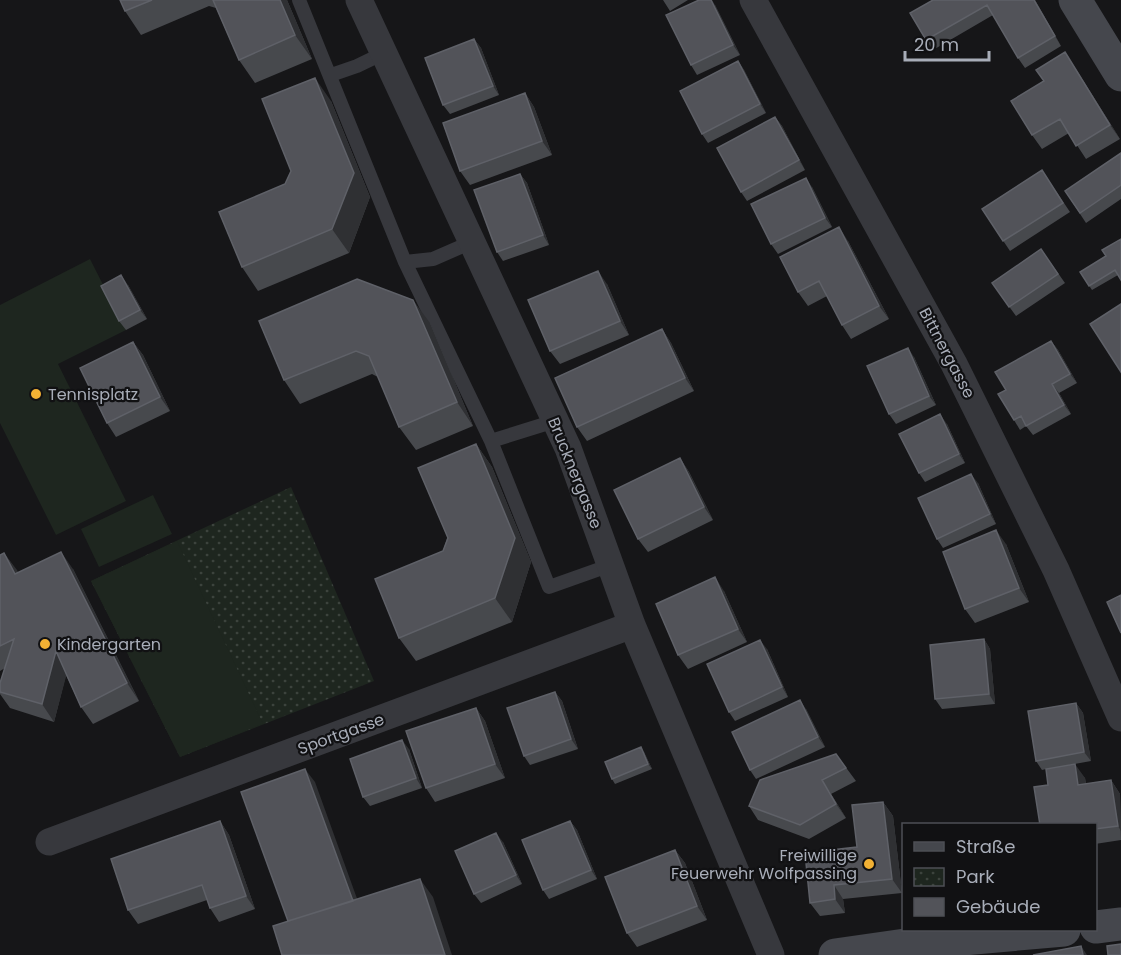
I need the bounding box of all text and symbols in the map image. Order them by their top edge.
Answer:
scale bar [905,24,989,62]
text: 20 m [914,32,959,57]
street label: Bittnergasse [913,304,981,403]
place label: Tennisplatz [48,383,138,406]
marker: Tennisplatz [29,387,43,401]
street label: Brucknergasse [542,414,608,532]
place label: Kindergarten [57,633,161,656]
marker: Kindergarten [38,637,52,651]
street label: Sportgasse [295,708,388,760]
legend [902,823,1097,931]
text: Straße [956,834,1015,859]
place label: Freiwillige Feuerwehr Wolfpassing [671,844,857,885]
marker: Freiwillige Feuerwehr Wolfpassing [862,857,876,871]
text: Park [956,864,995,889]
text: Gebäude [956,894,1040,919]

